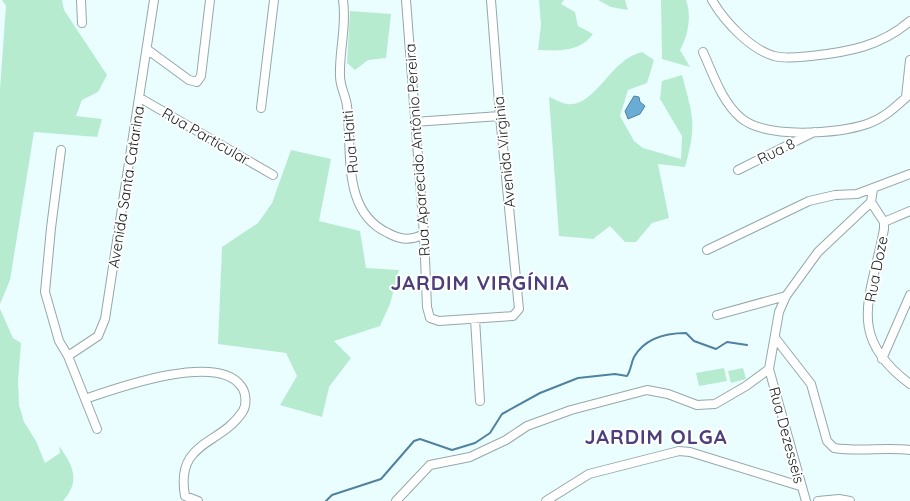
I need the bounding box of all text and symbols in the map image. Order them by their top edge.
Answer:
street label: Rua Aparecido Antônio Pereira [400,43,434,257]
street label: Avenida Virginia [489,95,519,209]
street label: Rua Particular [159,103,253,169]
street label: Avenida Santa Catarina [104,105,148,269]
street label: Rua Haiti [338,110,362,174]
street label: Rua 8 [754,134,798,168]
street label: Rua Doze [860,234,892,304]
district label: JARDIM VIRGÍNIA [390,270,570,295]
street label: Rua Dezesseis [765,385,809,485]
district label: JARDIM OLGA [585,424,727,449]

